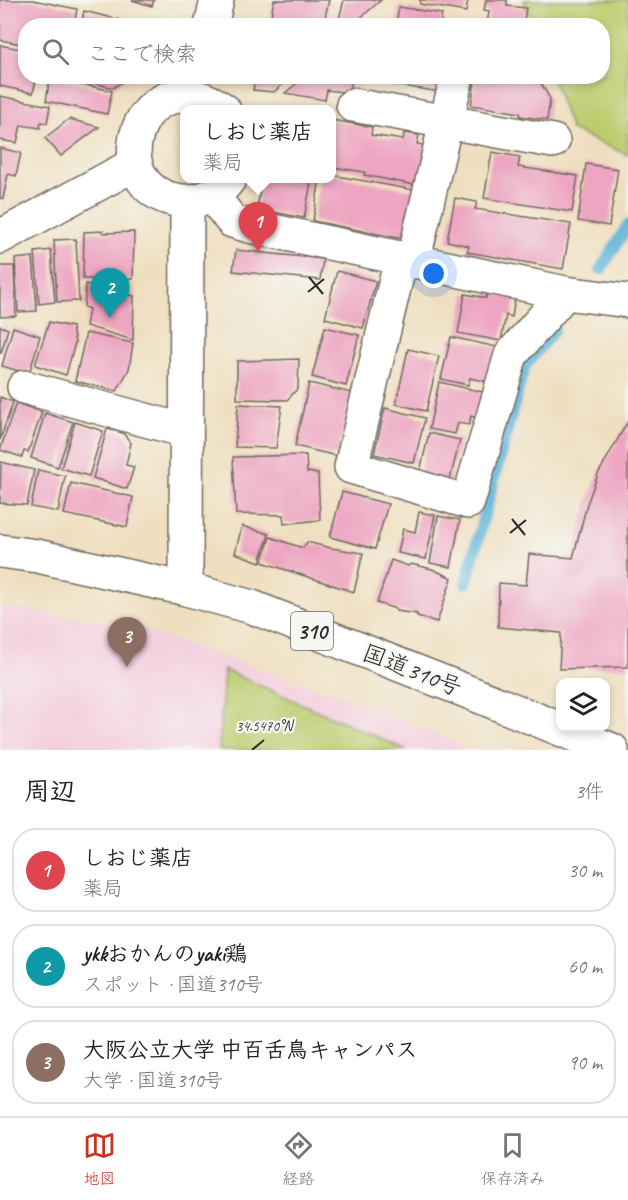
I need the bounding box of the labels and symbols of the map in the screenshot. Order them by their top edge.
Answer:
pin: 1 [238,202,278,252]
your location [419,259,448,288]
pin: 2 [90,268,130,318]
road number: 310 [291,612,333,650]
pin: 3 [108,618,146,667]
street label: 国道310号 [358,637,466,703]
text: 34.5470°N [236,717,295,736]

